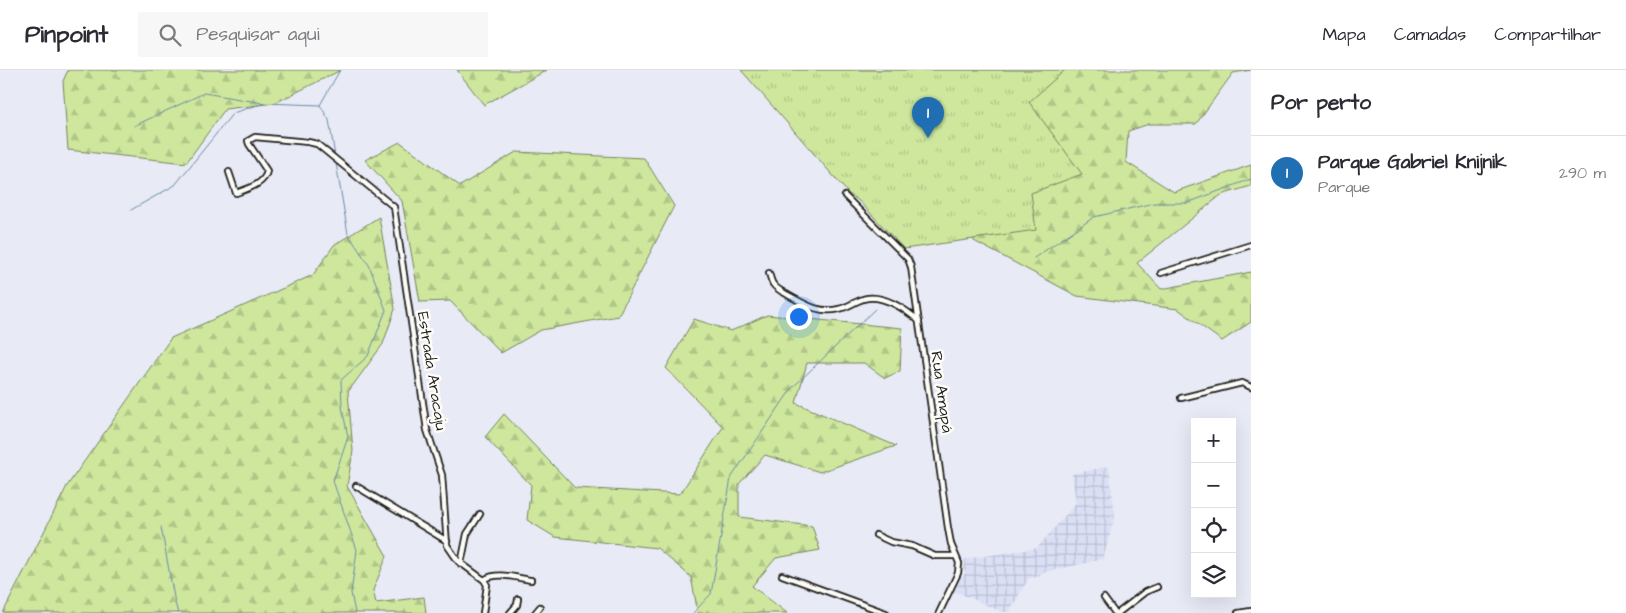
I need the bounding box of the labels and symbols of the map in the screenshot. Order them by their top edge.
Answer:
pin: 1 [912,97,944,138]
your location [786,304,812,330]
street label: Estrada Aracaju [412,310,452,432]
street label: Rua Amapá [925,350,959,434]

